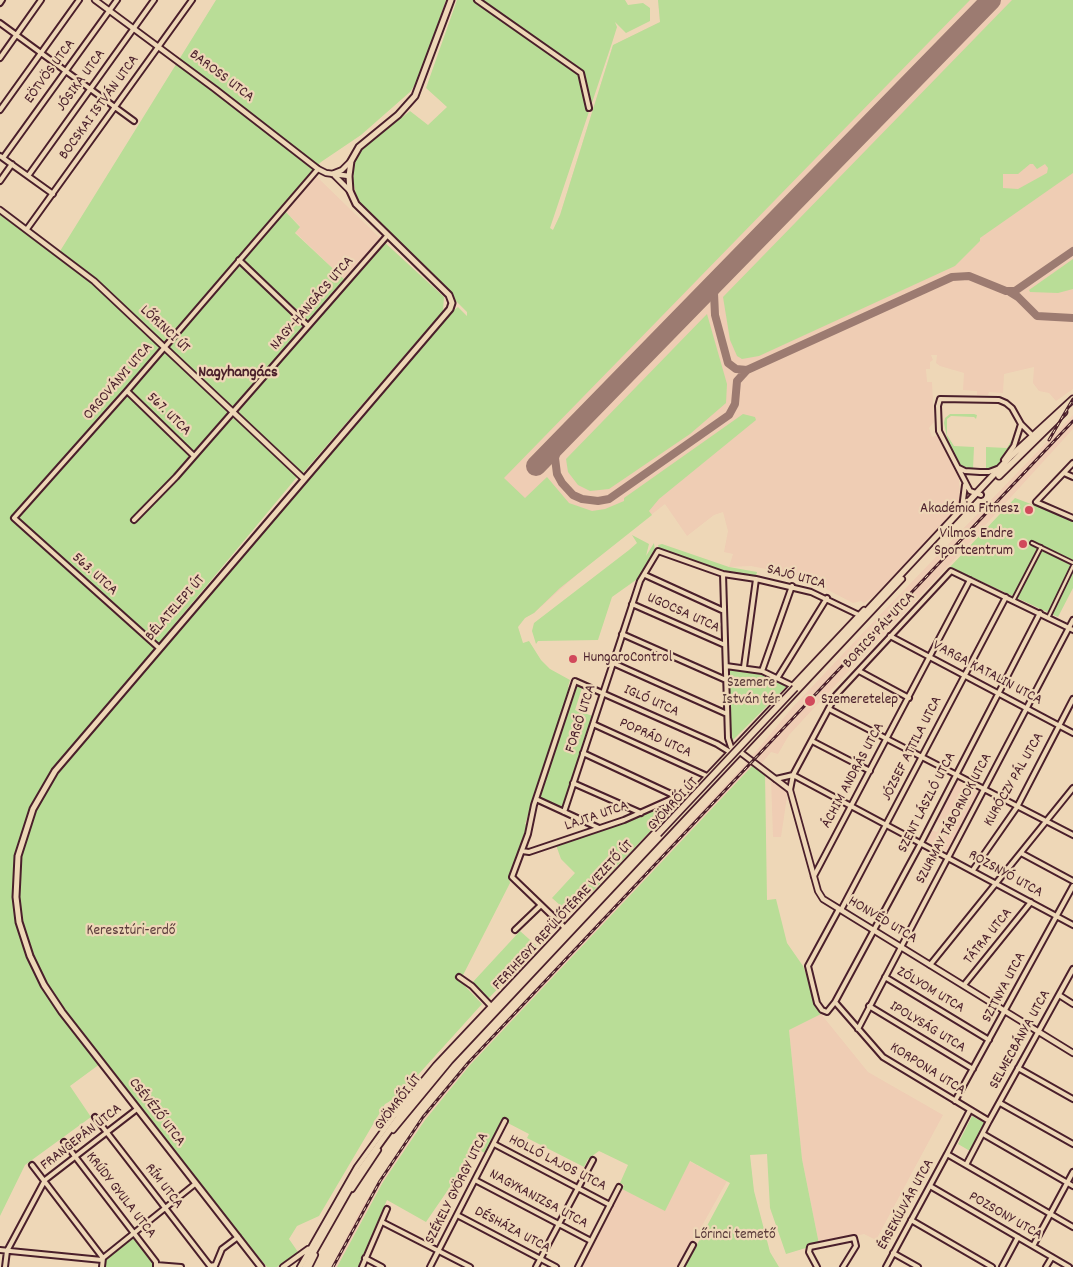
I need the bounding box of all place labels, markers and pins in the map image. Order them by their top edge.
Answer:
place label: Akadémia Fitnesz [920,501,1019,519]
marker: Akadémia Fitnesz [1023,504,1035,516]
place label: Vilmos Endre Sportcentrum [934,526,1013,561]
marker: Vilmos Endre Sportcentrum [1017,538,1029,550]
place label: HungaroControl [583,650,672,668]
marker: HungaroControl [567,653,579,665]
place label: Szemeretelep [821,692,898,710]
marker: Szemeretelep [803,694,817,708]

